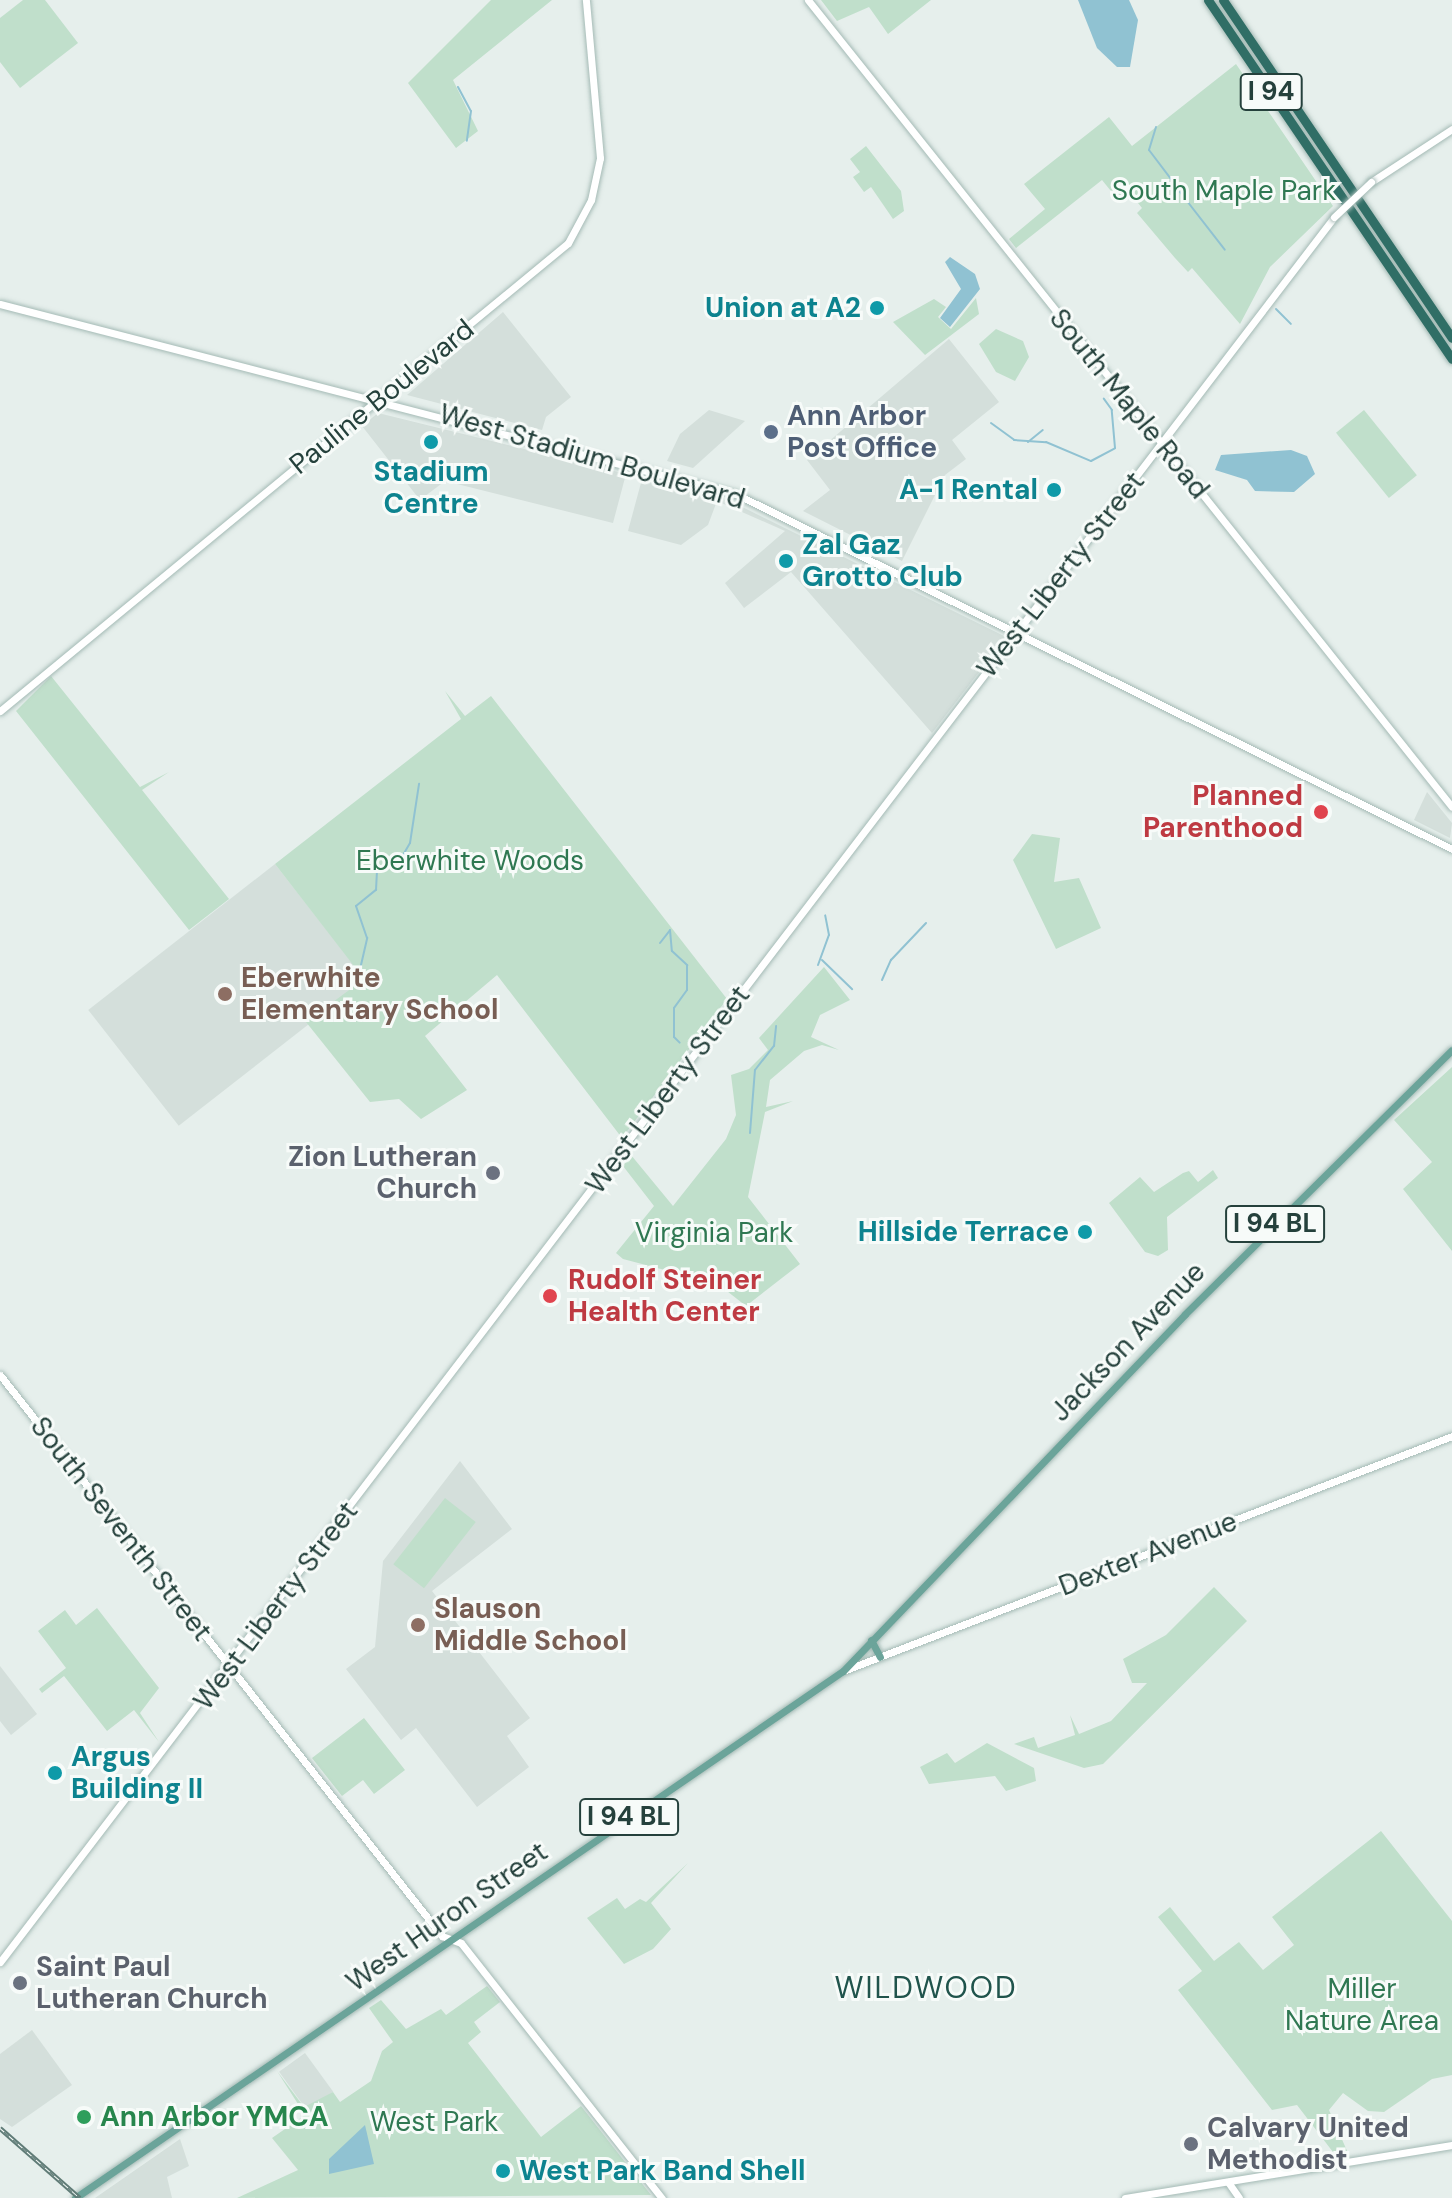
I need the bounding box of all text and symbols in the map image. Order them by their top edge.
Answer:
road number: I 94 [1239,70,1303,114]
park label: South Maple Park [1112,174,1336,208]
place label: Union at A2 [705,291,861,325]
marker: Union at A2 [868,299,886,317]
street label: South Maple Road [1042,302,1216,506]
street label: Pauline Boulevard [283,312,481,482]
street label: West Stadium Boulevard [435,397,749,517]
place label: Ann Arbor Post Office [787,399,937,465]
marker: Ann Arbor Post Office [762,423,780,441]
marker: Stadium Centre [422,433,440,451]
place label: Stadium Centre [373,455,489,521]
street label: West Liberty Street [970,465,1152,685]
place label: A-1 Rental [899,473,1038,507]
marker: A-1 Rental [1045,481,1063,499]
place label: Zal Gaz Grotto Club [802,528,963,594]
marker: Zal Gaz Grotto Club [777,552,795,570]
place label: Planned Parenthood [1143,779,1303,845]
marker: Planned Parenthood [1310,801,1332,823]
park label: Eberwhite Woods [356,844,584,878]
place label: Eberwhite Elementary School [241,961,498,1027]
street label: West Liberty Street [579,979,757,1201]
marker: Eberwhite Elementary School [216,985,234,1003]
place label: Zion Lutheran Church [288,1140,477,1206]
marker: Zion Lutheran Church [484,1164,502,1182]
road number: I 94 BL [1225,1202,1325,1246]
place label: Hillside Terrace [858,1215,1069,1249]
park label: Virginia Park [635,1216,793,1250]
marker: Hillside Terrace [1076,1223,1094,1241]
street label: Jackson Avenue [1044,1256,1212,1428]
place label: Rudolf Steiner Health Center [568,1263,762,1329]
marker: Rudolf Steiner Health Center [539,1285,561,1307]
street label: South Seventh Street [23,1410,219,1648]
street label: West Liberty Street [187,1495,365,1717]
street label: Dexter Avenue [1054,1505,1242,1603]
place label: Slauson Middle School [434,1592,627,1658]
marker: Slauson Middle School [409,1616,427,1634]
place label: Argus Building II [71,1740,203,1806]
marker: Argus Building II [46,1764,64,1782]
road number: I 94 BL [579,1795,679,1839]
street label: West Huron Street [340,1835,554,1999]
place label: Saint Paul Lutheran Church [36,1950,268,2016]
district label: WILDWOOD [834,1970,1018,2006]
park label: Miller Nature Area [1285,1972,1439,2038]
marker: Saint Paul Lutheran Church [11,1974,29,1992]
place label: Ann Arbor YMCA [100,2100,329,2134]
park label: West Park [370,2105,498,2139]
marker: Ann Arbor YMCA [75,2108,93,2126]
place label: Calvary United Methodist [1207,2111,1409,2177]
marker: Calvary United Methodist [1182,2135,1200,2153]
place label: West Park Band Shell [519,2154,805,2188]
marker: West Park Band Shell [494,2162,512,2180]

